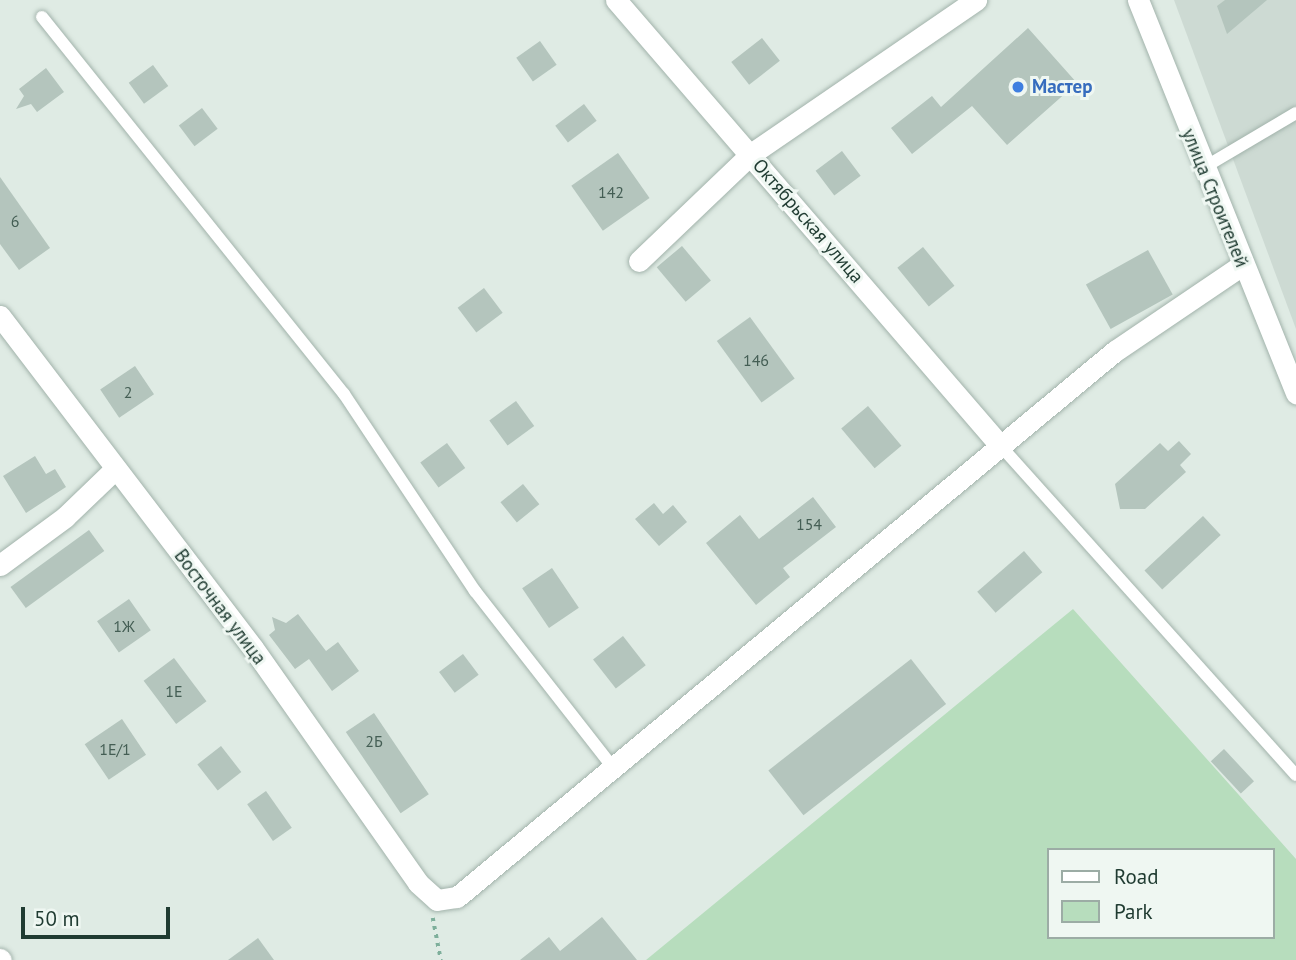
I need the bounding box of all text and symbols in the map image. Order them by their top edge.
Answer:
place label: Мастер [1032,76,1092,98]
marker: Мастер [1010,79,1026,95]
street label: улица Строителей [1177,125,1253,271]
street label: Октябрьская улица [748,154,868,288]
house number: 142 [598,182,624,202]
house number: 6 [11,211,19,231]
house number: 146 [743,350,769,370]
house number: 2 [124,382,132,402]
house number: 154 [796,514,822,534]
street label: Восточная улица [169,545,271,669]
house number: 1Ж [113,616,135,636]
house number: 1Е [165,681,183,701]
house number: 2Б [365,731,383,751]
house number: 1Е/1 [99,739,131,759]
legend [1048,848,1275,939]
text: Road [1114,863,1158,890]
scale bar [24,894,173,938]
text: Park [1114,898,1153,925]
text: 50 m [34,905,80,932]

